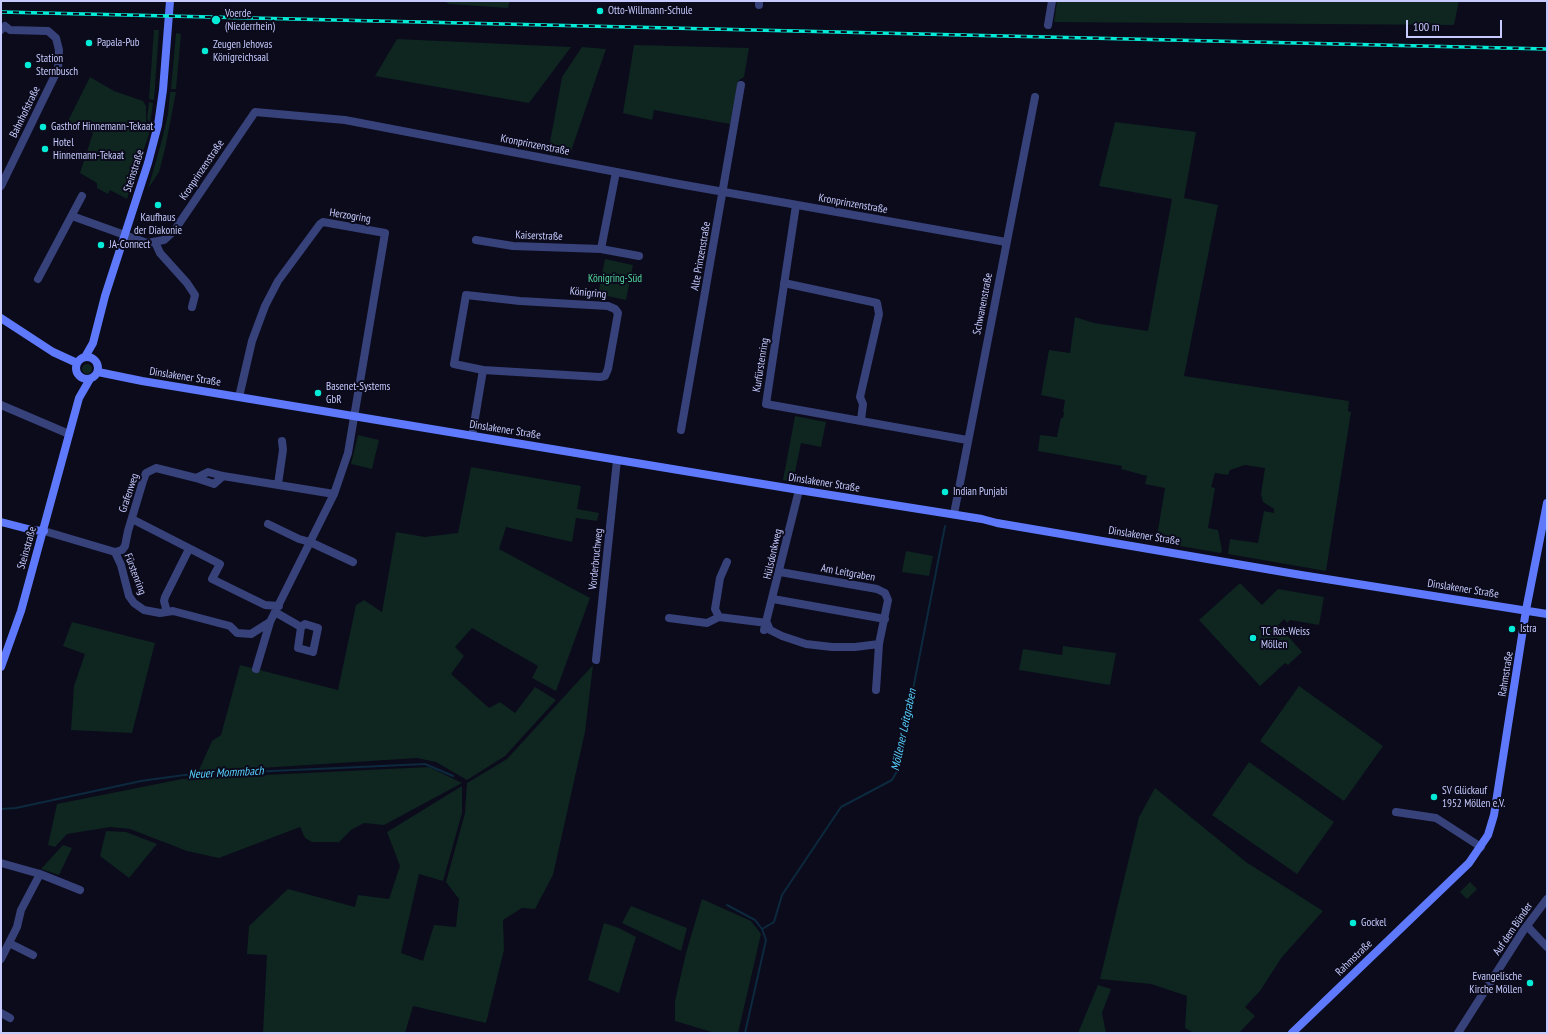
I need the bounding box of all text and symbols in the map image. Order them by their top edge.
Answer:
place label: Otto-Willmann-Schule [608,4,693,18]
marker: Otto-Willmann-Schule [595,6,605,16]
place label: Voerde (Niederrhein) [225,7,275,33]
scale bar [1408,12,1504,38]
marker: Voerde (Niederrhein) [210,14,222,26]
text: 100 m [1413,19,1440,34]
place label: Papala-Pub [97,36,140,50]
marker: Papala-Pub [84,38,94,48]
place label: Zeugen Jehovas Königreichsaal [213,38,272,64]
marker: Zeugen Jehovas Königreichsaal [200,46,210,56]
place label: Station Sternbusch [36,52,78,78]
marker: Station Sternbusch [23,60,33,70]
street label: Bahnhofstraße [7,84,43,140]
place label: Gasthof Hinnemann-Tekaat [51,120,153,134]
marker: Gasthof Hinnemann-Tekaat [38,122,48,132]
street label: Kronprinzenstraße [499,132,571,158]
place label: Hotel Hinnemann-Tekaat [53,136,124,162]
street label: Kronprinzenstraße [177,137,227,203]
marker: Hotel Hinnemann-Tekaat [40,144,50,154]
street label: Steinstraße [121,148,147,194]
street label: Kronprinzenstraße [817,191,889,217]
marker: Kaufhaus der Diakonie [153,200,163,210]
street label: Herzogring [328,206,372,226]
place label: Kaufhaus der Diakonie [134,211,182,237]
street label: Alte Prinzenstraße [688,221,714,291]
street label: Kaiserstraße [515,229,563,243]
place label: JA-Connect [109,238,150,252]
marker: JA-Connect [96,240,106,250]
park label: Königring-Süd [588,272,642,286]
street label: Schwanenstraße [971,272,995,336]
street label: Königring [569,285,607,301]
street label: Kurfürstenring [750,337,772,393]
street label: Dinslakener Straße [148,365,222,389]
place label: Basenet-Systems GbR [326,380,390,406]
marker: Basenet-Systems GbR [313,388,323,398]
street label: Dinslakener Straße [468,418,542,442]
street label: Dinslakener Straße [787,471,861,495]
street label: Grafenweg [116,472,142,514]
place label: Indian Punjabi [953,485,1007,499]
marker: Indian Punjabi [940,487,950,497]
street label: Dinslakener Straße [1107,524,1181,548]
street label: Steinstraße [15,525,39,571]
street label: Vorderbruchweg [586,528,606,590]
street label: Hülsdonkweg [761,528,785,580]
street label: Fürstenring [121,551,149,597]
street label: Am Leitgraben [820,562,876,584]
street label: Dinslakener Straße [1426,577,1500,601]
place label: Istra [1520,622,1537,636]
marker: Istra [1507,624,1517,634]
place label: TC Rot-Weiss Möllen [1261,625,1310,651]
marker: TC Rot-Weiss Möllen [1248,633,1258,643]
street label: Rahmstraße [1496,650,1516,698]
water label: Möllener Leitgraben [888,688,920,772]
water label: Neuer Mommbach [188,764,264,782]
place label: SV Glückauf 1952 Möllen e.V. [1442,784,1505,810]
marker: SV Glückauf 1952 Möllen e.V. [1429,792,1439,802]
street label: Auf dem Bünder [1490,900,1536,958]
place label: Gockel [1361,916,1386,930]
marker: Gockel [1348,918,1358,928]
street label: Rahmstraße [1333,937,1375,979]
place label: Evangelische Kirche Möllen [1469,970,1522,996]
marker: Evangelische Kirche Möllen [1525,978,1535,988]

